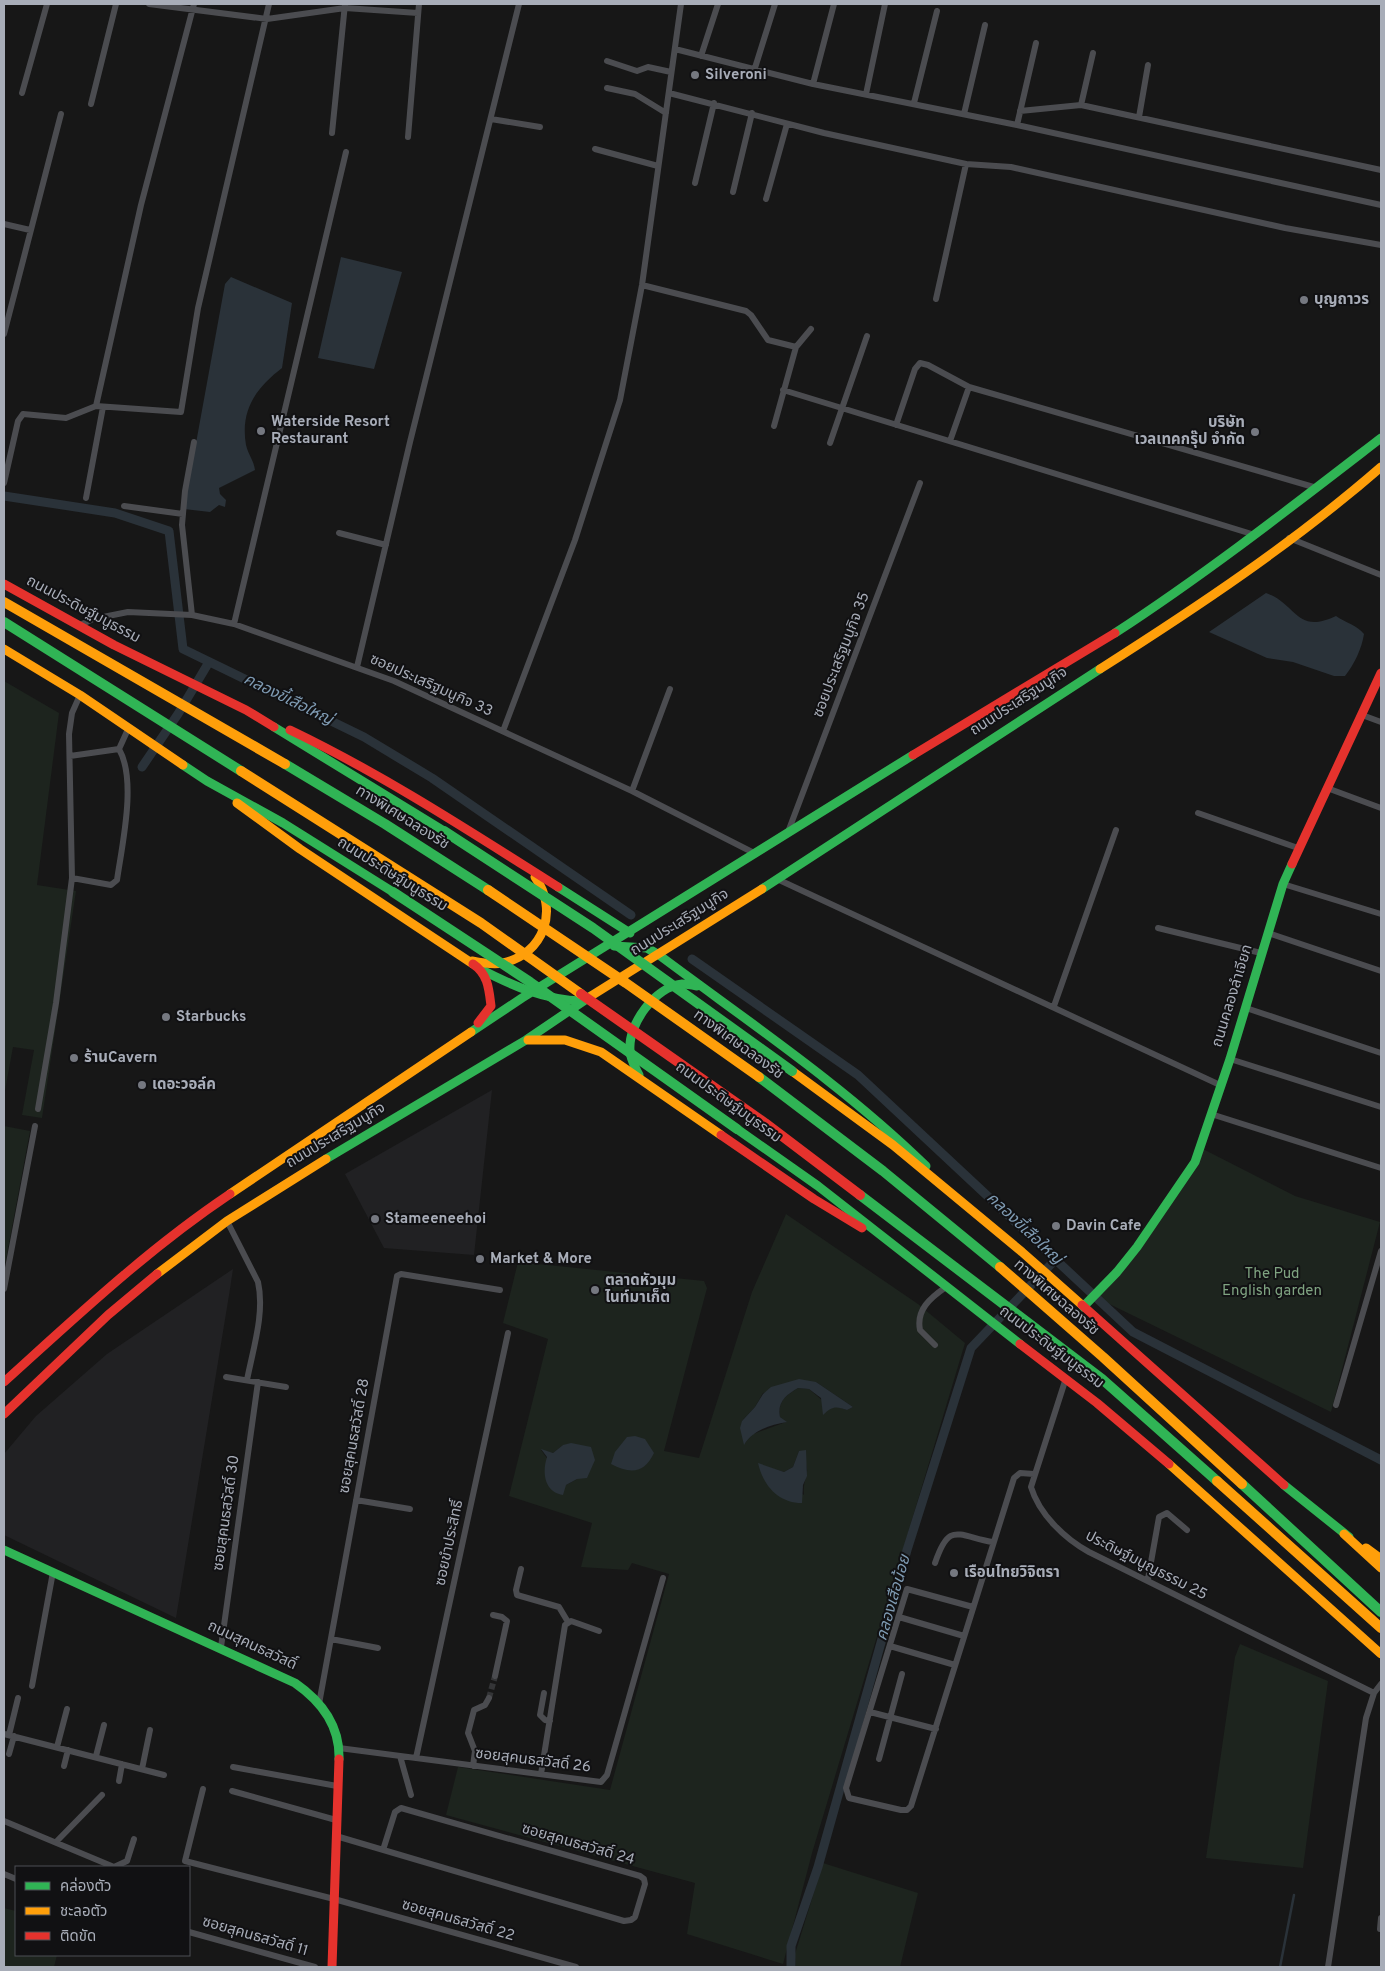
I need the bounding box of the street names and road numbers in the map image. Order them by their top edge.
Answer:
street label: ถนนประดิษฐ์มนูธรรม [23,572,143,648]
street label: ซอยประเสริฐมนูกิจ 35 [809,590,875,720]
street label: ซอยประเสริฐมนูกิจ 33 [367,650,495,722]
street label: ถนนประเสริฐมนูกิจ [967,663,1071,741]
street label: ทางพิเศษฉลองรัช [352,782,452,854]
street label: ถนนประดิษฐ์มนูธรรม [333,833,451,917]
street label: ถนนประเสริฐมนูกิจ [627,885,733,961]
street label: ถนนคลองลำเจียก [1208,942,1258,1050]
street label: ทางพิเศษฉลองรัช [689,1006,787,1084]
street label: ถนนประดิษฐ์มนูธรรม [671,1058,785,1148]
street label: ถนนประเสริฐมนูกิจ [283,1099,389,1173]
street label: ทางพิเศษฉลองรัช [1009,1256,1103,1340]
street label: ถนนประดิษฐ์มนูธรรม [995,1302,1107,1394]
street label: ซอยสุคนธสวัสดิ์ 28 [334,1377,374,1495]
street label: ซอยสุคนธสวัสดิ์ 30 [208,1454,245,1572]
street label: ซอยขำประสิทธิ์ [431,1498,468,1588]
street label: ประดิษฐ์มนูญธรรม 25 [1082,1527,1210,1605]
street label: ถนนสุคนธสวัสดิ์ [204,1616,300,1675]
street label: ซอยสุคนธสวัสดิ์ 26 [474,1743,592,1778]
street label: ซอยสุคนธสวัสดิ์ 24 [519,1819,637,1870]
street label: ซอยสุคนธสวัสดิ์ 22 [399,1895,517,1946]
street label: ซอยสุคนธสวัสดิ์ 11 [200,1912,311,1961]

